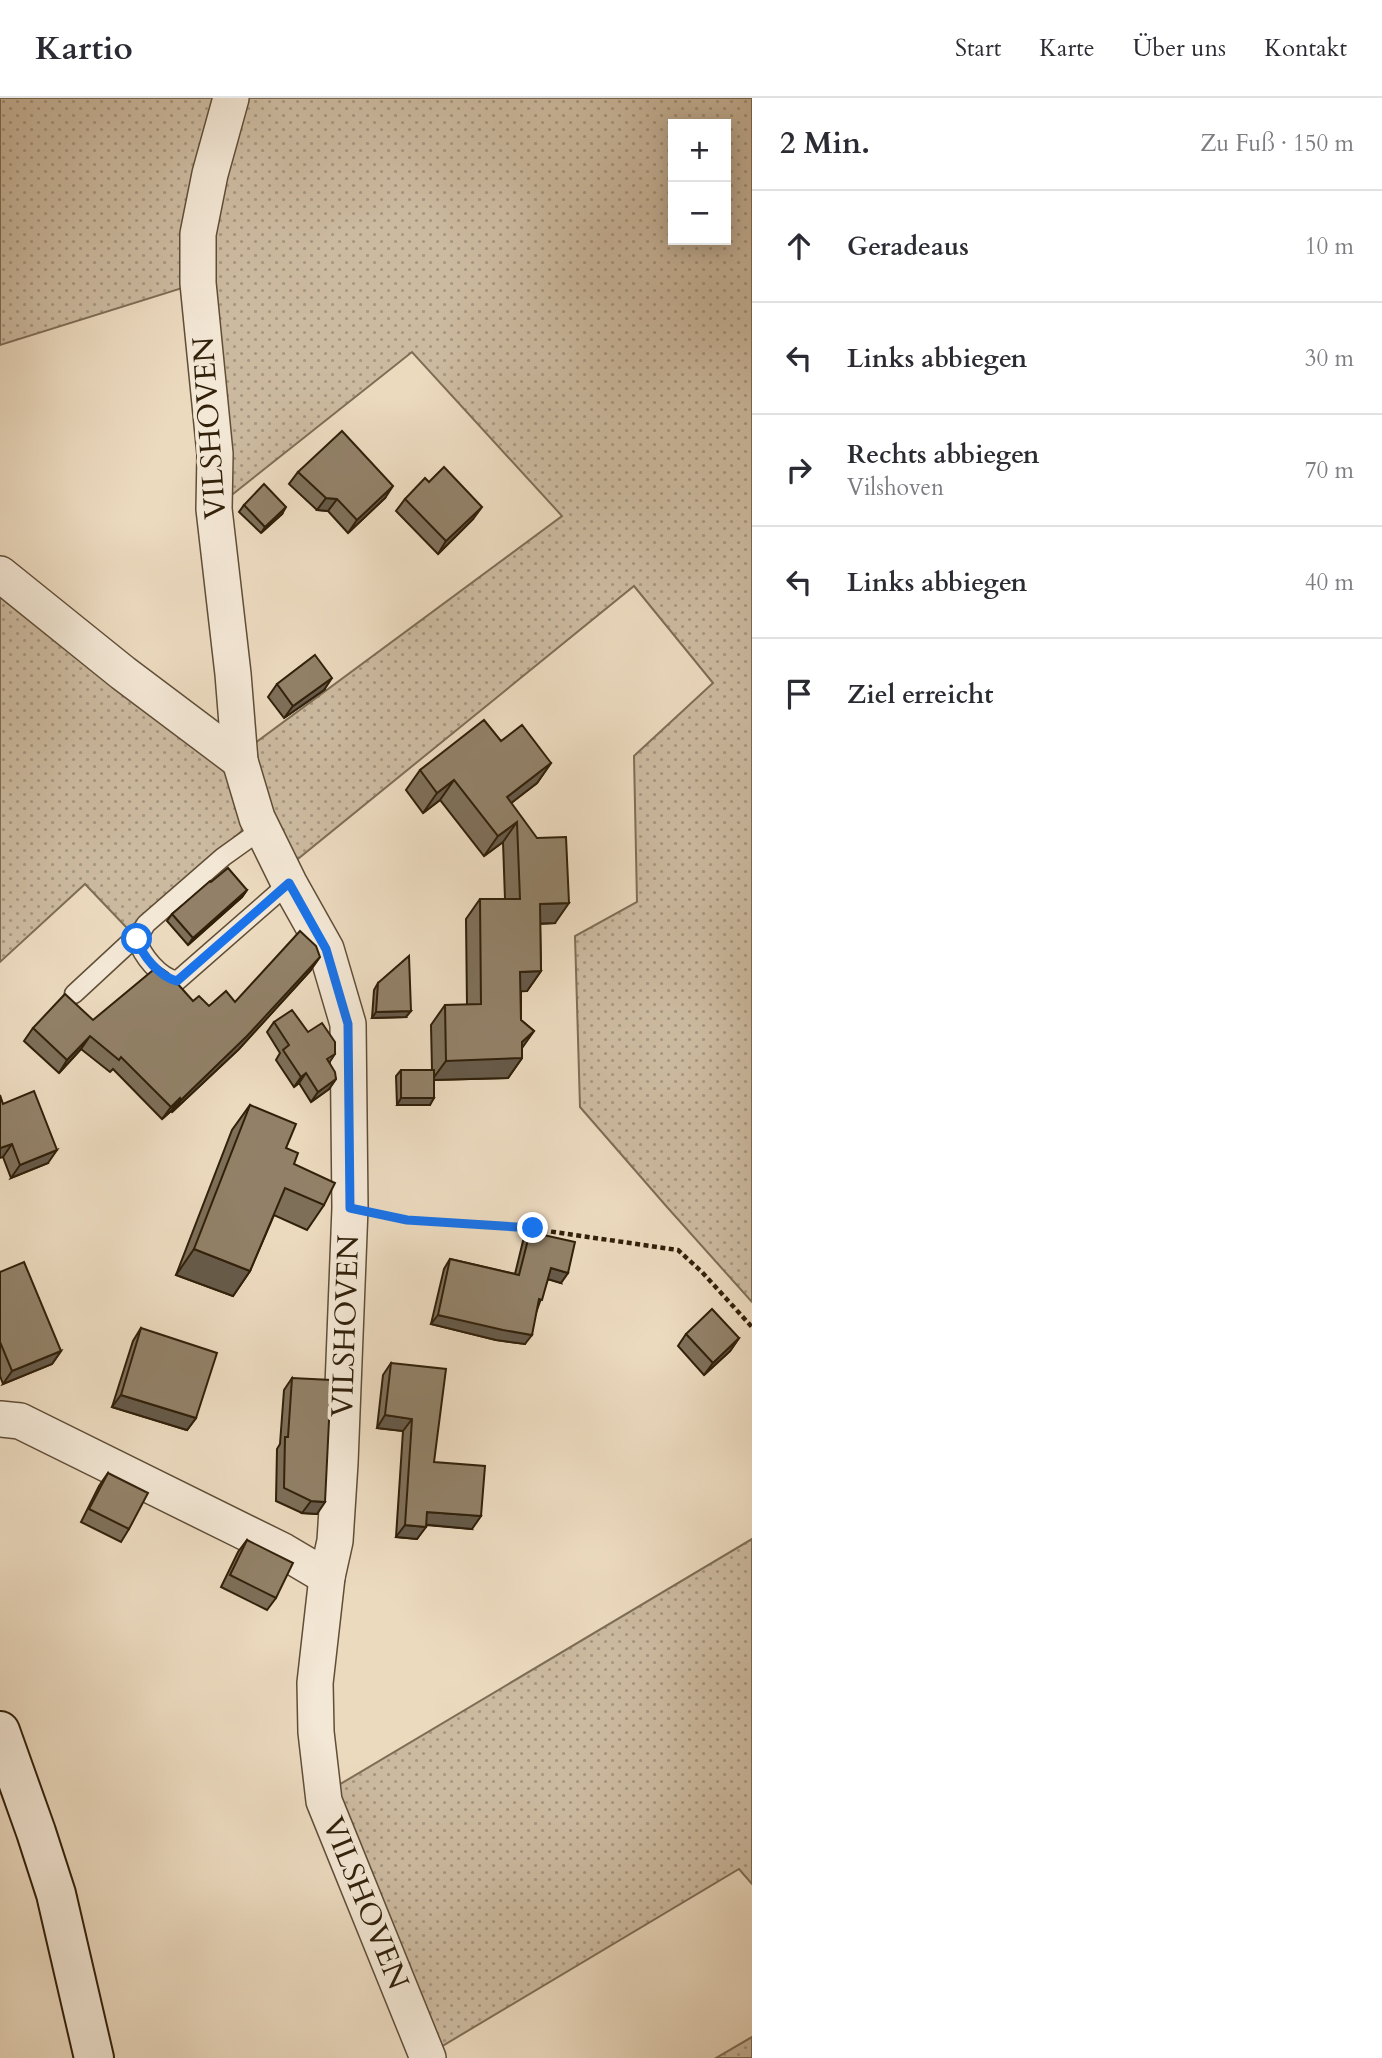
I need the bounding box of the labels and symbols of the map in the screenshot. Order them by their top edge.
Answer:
street label: VILSHOVEN [183,335,236,520]
route start [121,923,152,954]
route end [517,1212,548,1243]
street label: VILSHOVEN [322,1234,369,1418]
street label: VILSHOVEN [312,1811,419,1996]

